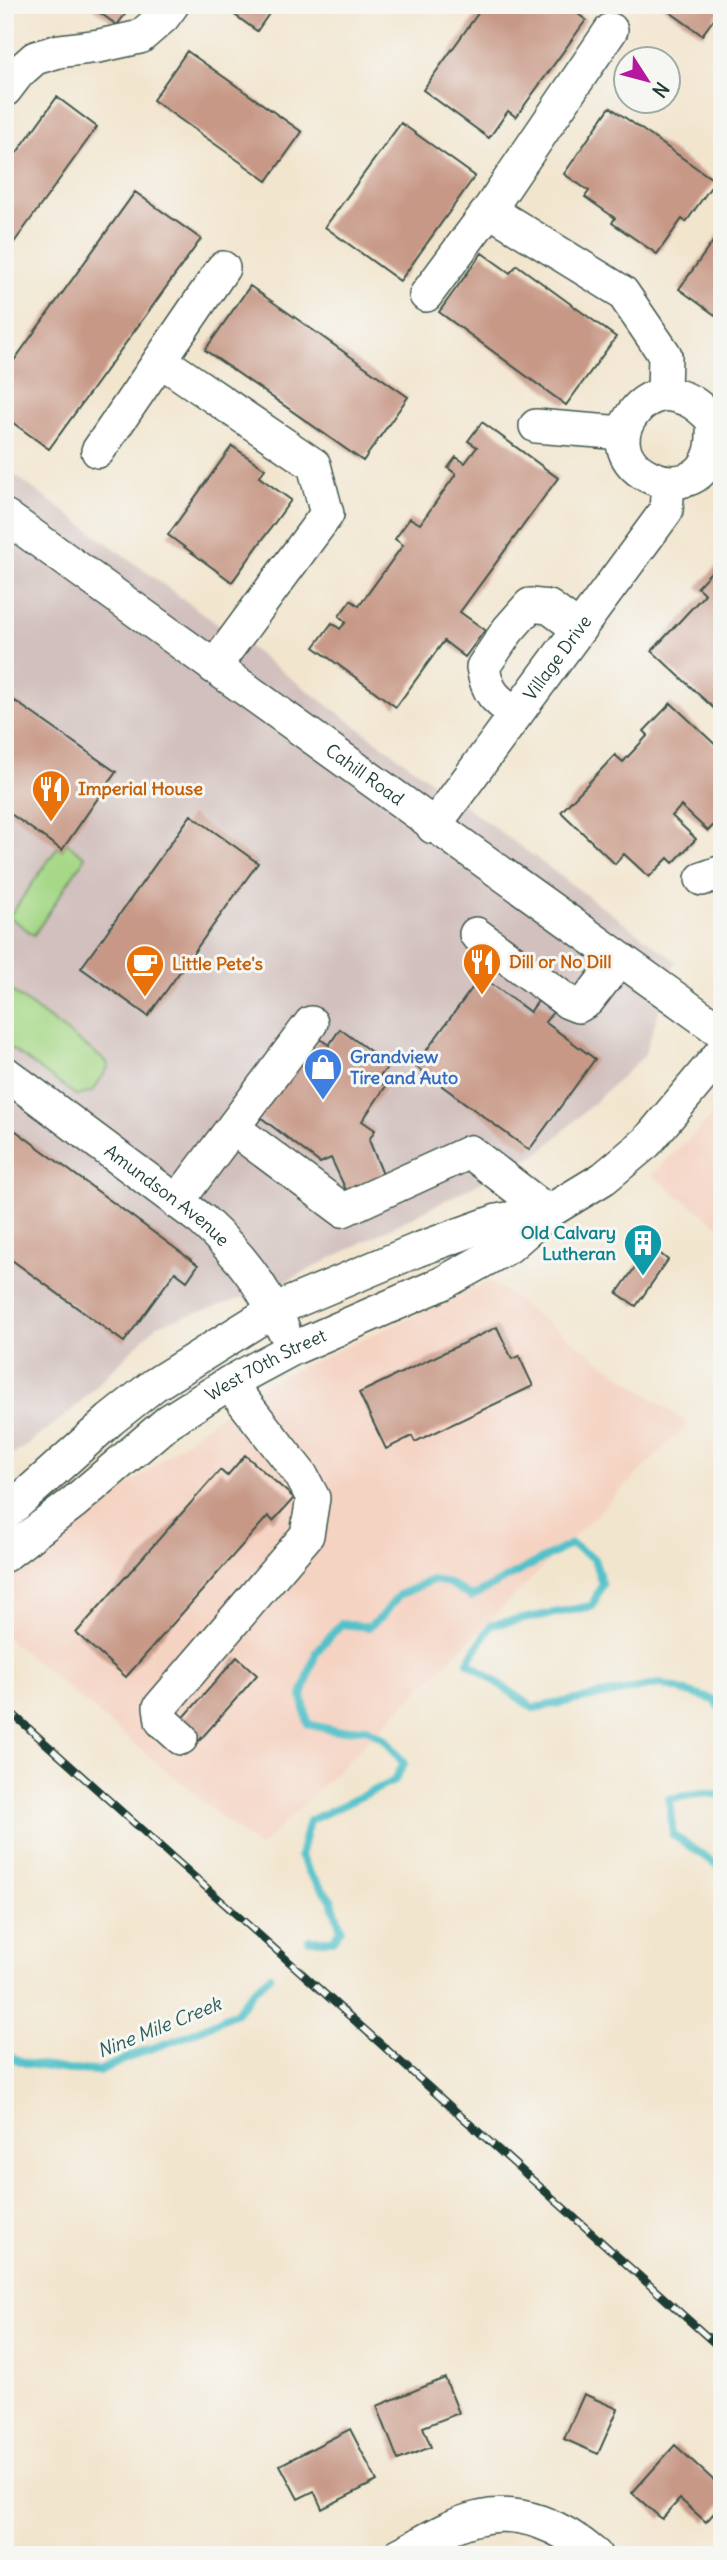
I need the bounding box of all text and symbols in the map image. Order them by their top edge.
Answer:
north arrow [612,46,682,116]
text: N [647,78,674,102]
street label: Village Drive [518,611,596,705]
street label: Cahill Road [321,738,409,811]
restaurant icon: Imperial House [30,768,72,823]
place label: Imperial House [78,777,203,800]
restaurant icon: Dill or No Dill [461,941,503,996]
cafe icon: Little Pete's [124,943,166,998]
place label: Dill or No Dill [509,950,611,973]
place label: Little Pete's [172,952,263,975]
place label: Grandview Tire and Auto [350,1045,458,1089]
shop icon: Grandview Tire and Auto [302,1046,344,1101]
street label: Amundson Avenue [100,1139,235,1251]
place label: Old Calvary Lutheran [521,1221,617,1265]
building icon: Old Calvary Lutheran [622,1222,664,1277]
street label: West 70th Street [201,1323,330,1406]
water label: Nine Mile Creek [94,1991,226,2063]

